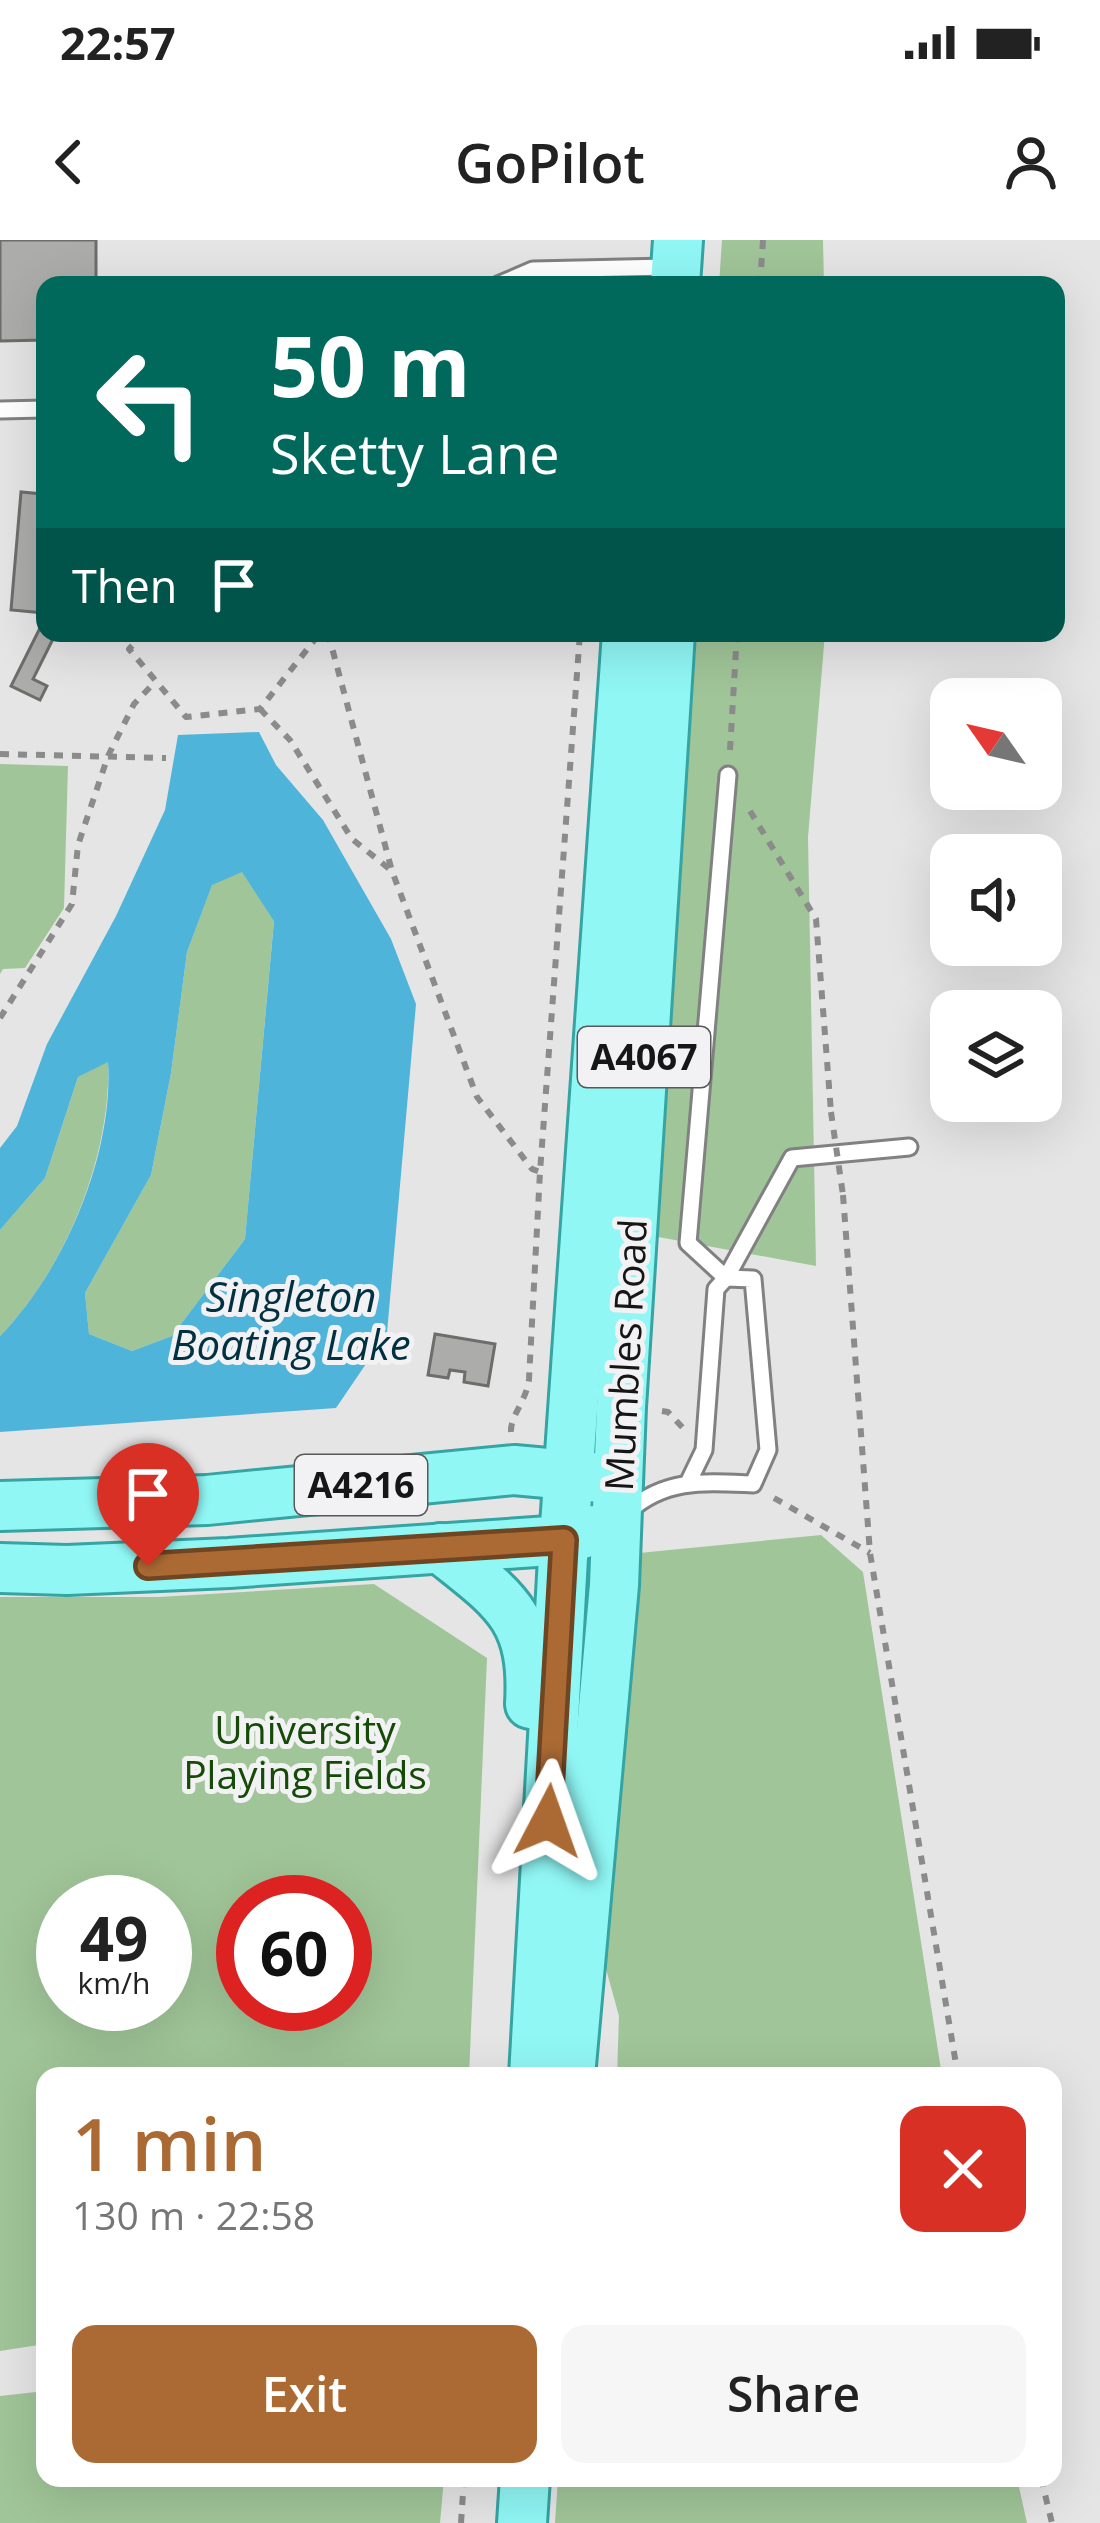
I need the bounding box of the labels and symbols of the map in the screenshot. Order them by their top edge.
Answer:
north arrow [930,678,1062,810]
road number: A4067 [578,1027,710,1087]
street label: Mumbles Road [591,1217,658,1492]
water label: Singleton Boating Lake [171,1267,411,1372]
pin [97,1443,199,1566]
road number: A4216 [295,1455,427,1515]
park label: University Playing Fields [183,1702,427,1800]
position arrow [485,1758,611,1884]
speed limit sign: 60 [216,1875,372,2031]

